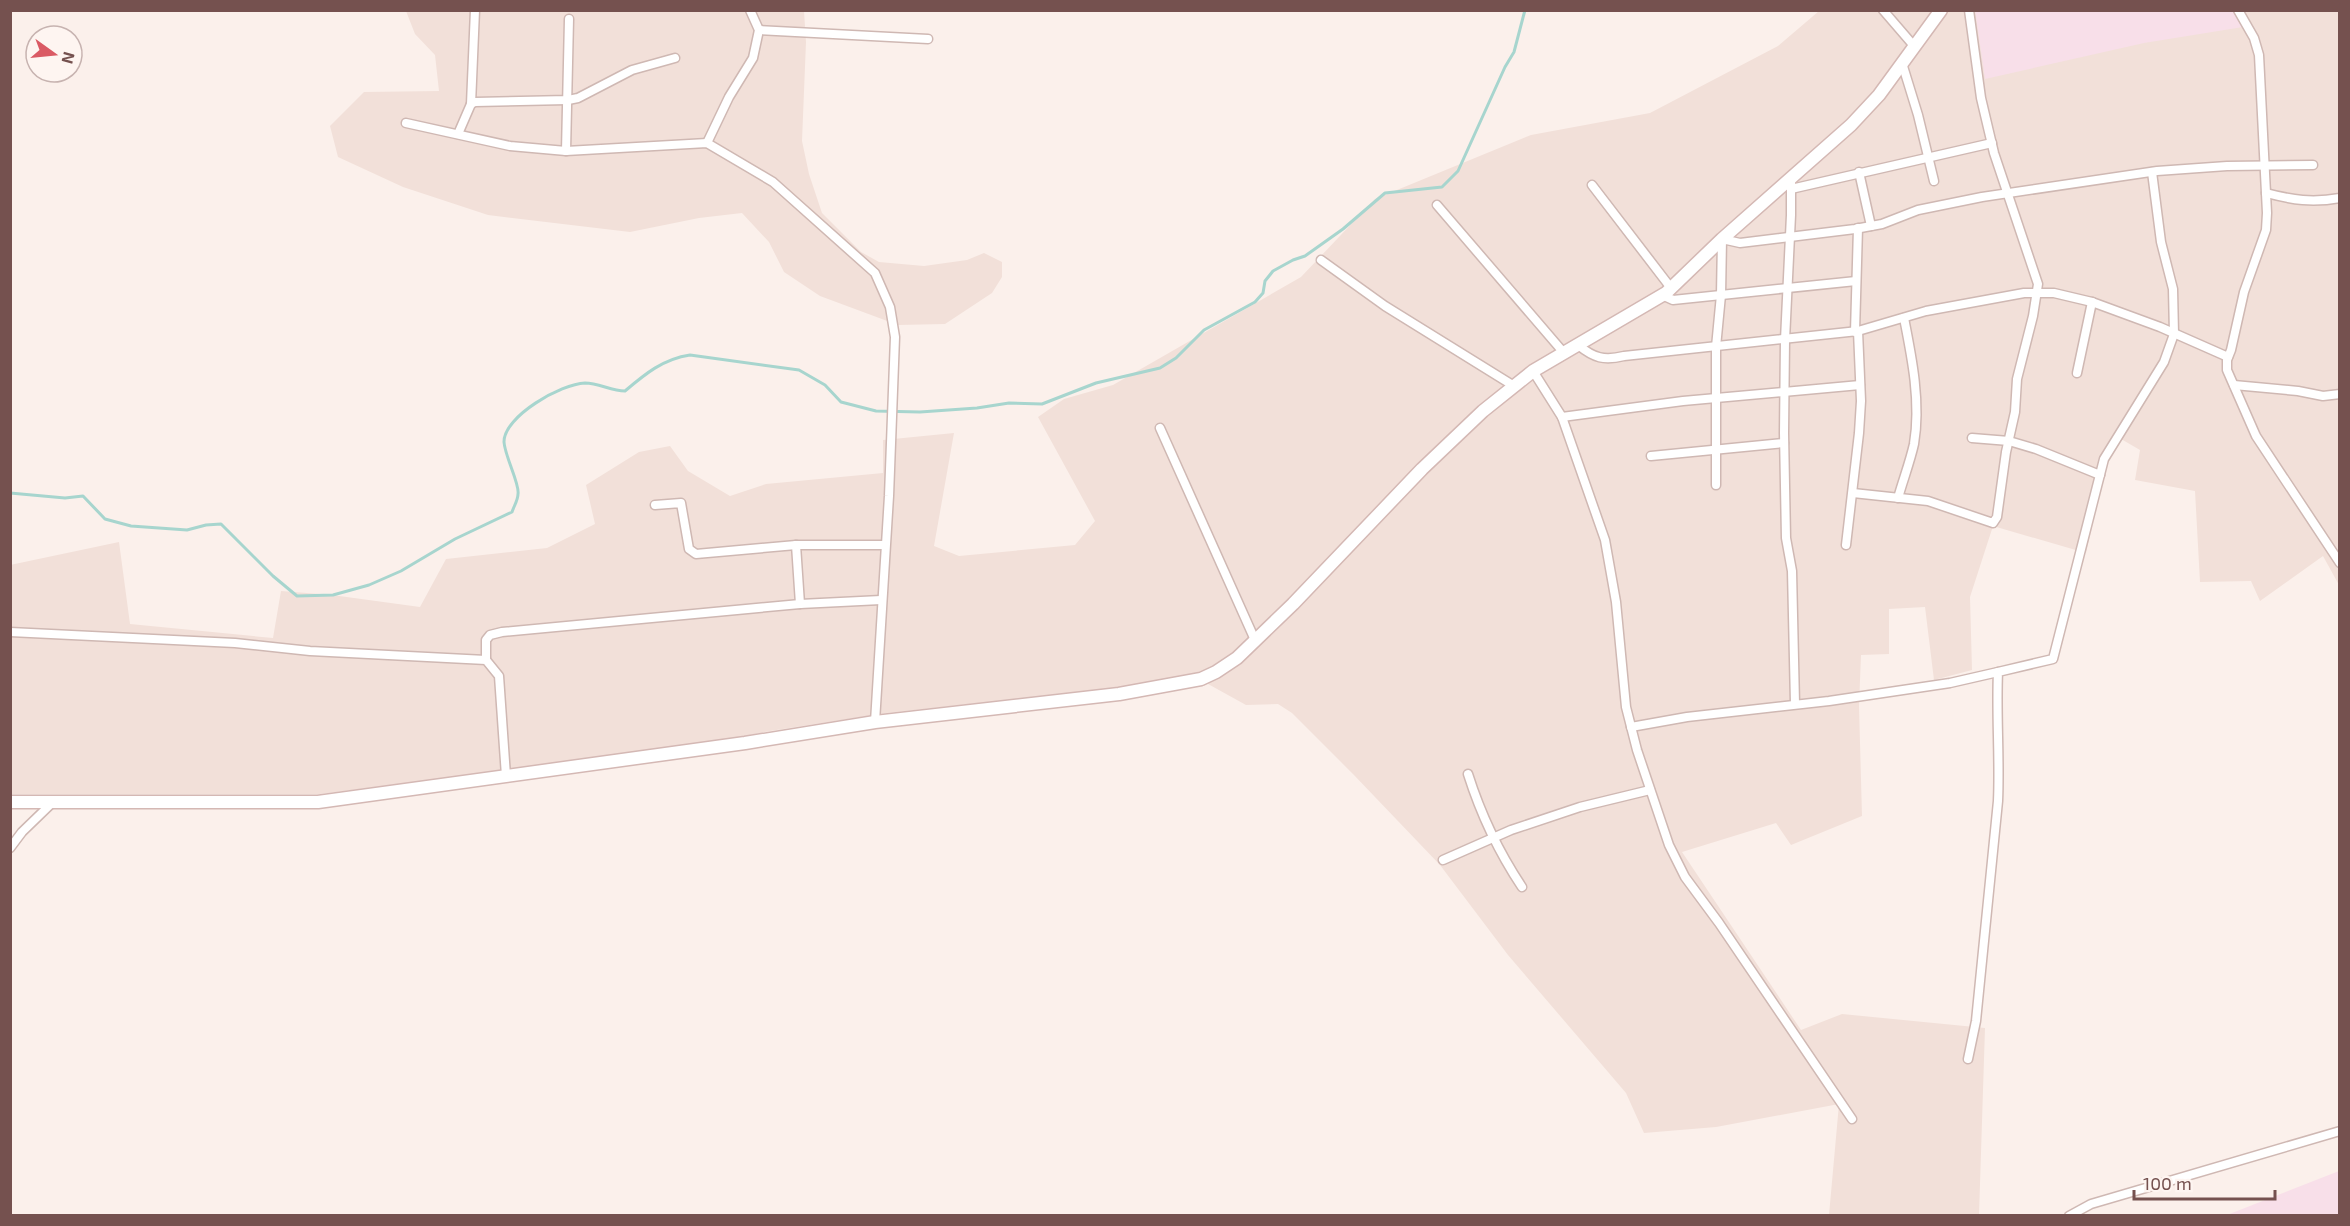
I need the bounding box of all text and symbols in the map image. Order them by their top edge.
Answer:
north arrow [24,24,84,84]
text: N [58,50,80,66]
scale bar [2134,1163,2275,1201]
text: 100 m [2143,1172,2192,1194]

